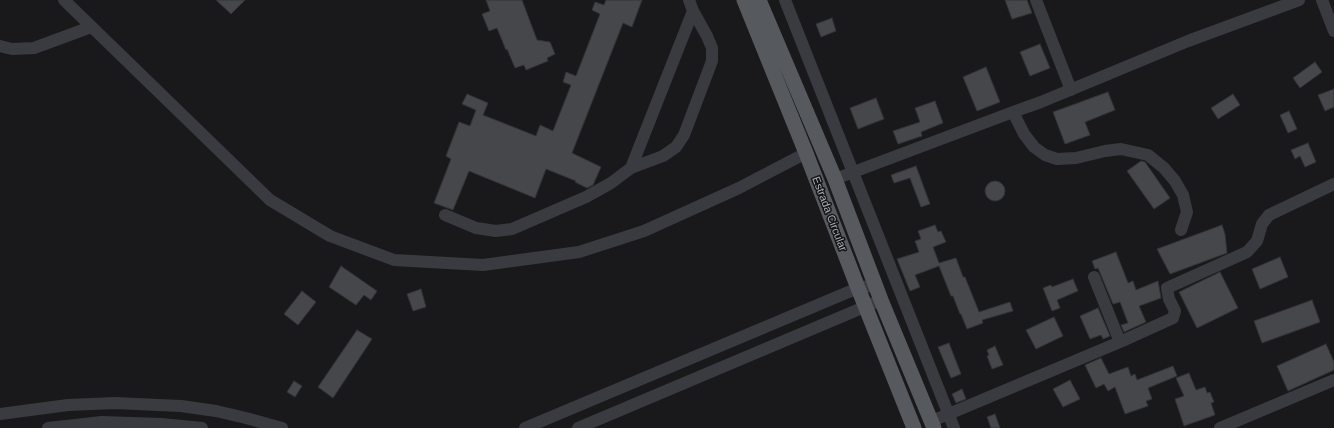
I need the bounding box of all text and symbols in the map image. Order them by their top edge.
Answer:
street label: Estrada Circular [809,175,849,253]

